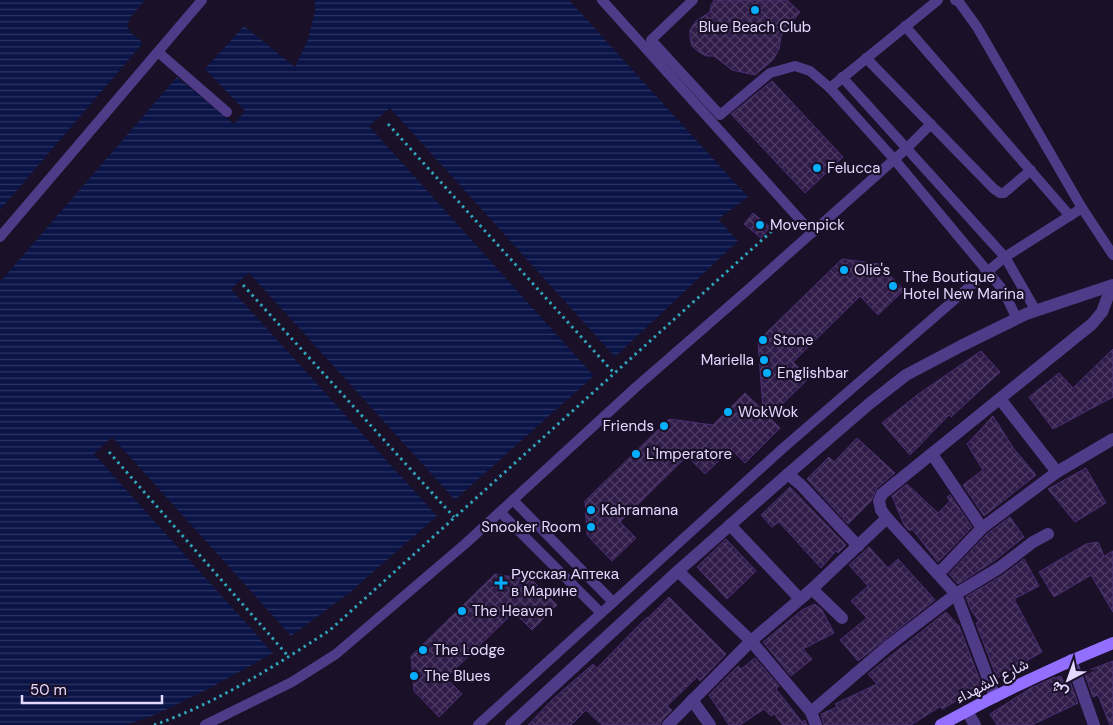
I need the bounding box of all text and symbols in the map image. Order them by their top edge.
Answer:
marker: Blue Beach Club [749,4,761,16]
place label: Blue Beach Club [699,17,811,37]
place label: Felucca [827,158,881,178]
marker: Felucca [811,162,823,174]
place label: Movenpick [770,215,845,235]
marker: Movenpick [754,219,766,231]
place label: Olie's [854,260,890,280]
marker: Olie's [838,264,850,276]
place label: The Boutique Hotel New Marina [903,267,1024,304]
marker: The Boutique Hotel New Marina [887,280,899,292]
place label: Stone [773,330,813,350]
marker: Stone [757,334,769,346]
place label: Mariella [701,350,754,370]
marker: Mariella [758,354,770,366]
place label: Englishbar [777,363,849,383]
marker: Englishbar [761,367,773,379]
place label: WokWok [738,402,799,422]
marker: WokWok [722,406,734,418]
place label: Friends [603,416,654,436]
marker: Friends [658,420,670,432]
place label: L'Imperatore [646,444,732,464]
marker: L'Imperatore [630,448,642,460]
place label: Kahramana [601,500,678,520]
marker: Kahramana [585,504,597,516]
place label: Snooker Room [481,517,581,537]
marker: Snooker Room [585,521,597,533]
place label: Русская Аптека в Марине [511,564,620,601]
marker: Русская Аптека в Марине [495,577,507,589]
place label: The Heaven [472,601,553,621]
marker: The Heaven [456,605,468,617]
place label: The Lodge [433,640,505,660]
marker: The Lodge [417,644,429,656]
street label: شارع الشهداء [952,654,1033,709]
north arrow [1043,655,1093,705]
place label: The Blues [424,666,491,686]
marker: The Blues [408,670,420,682]
scale bar [22,672,162,704]
text: ش [1047,677,1072,702]
text: 50 m [30,680,67,700]

